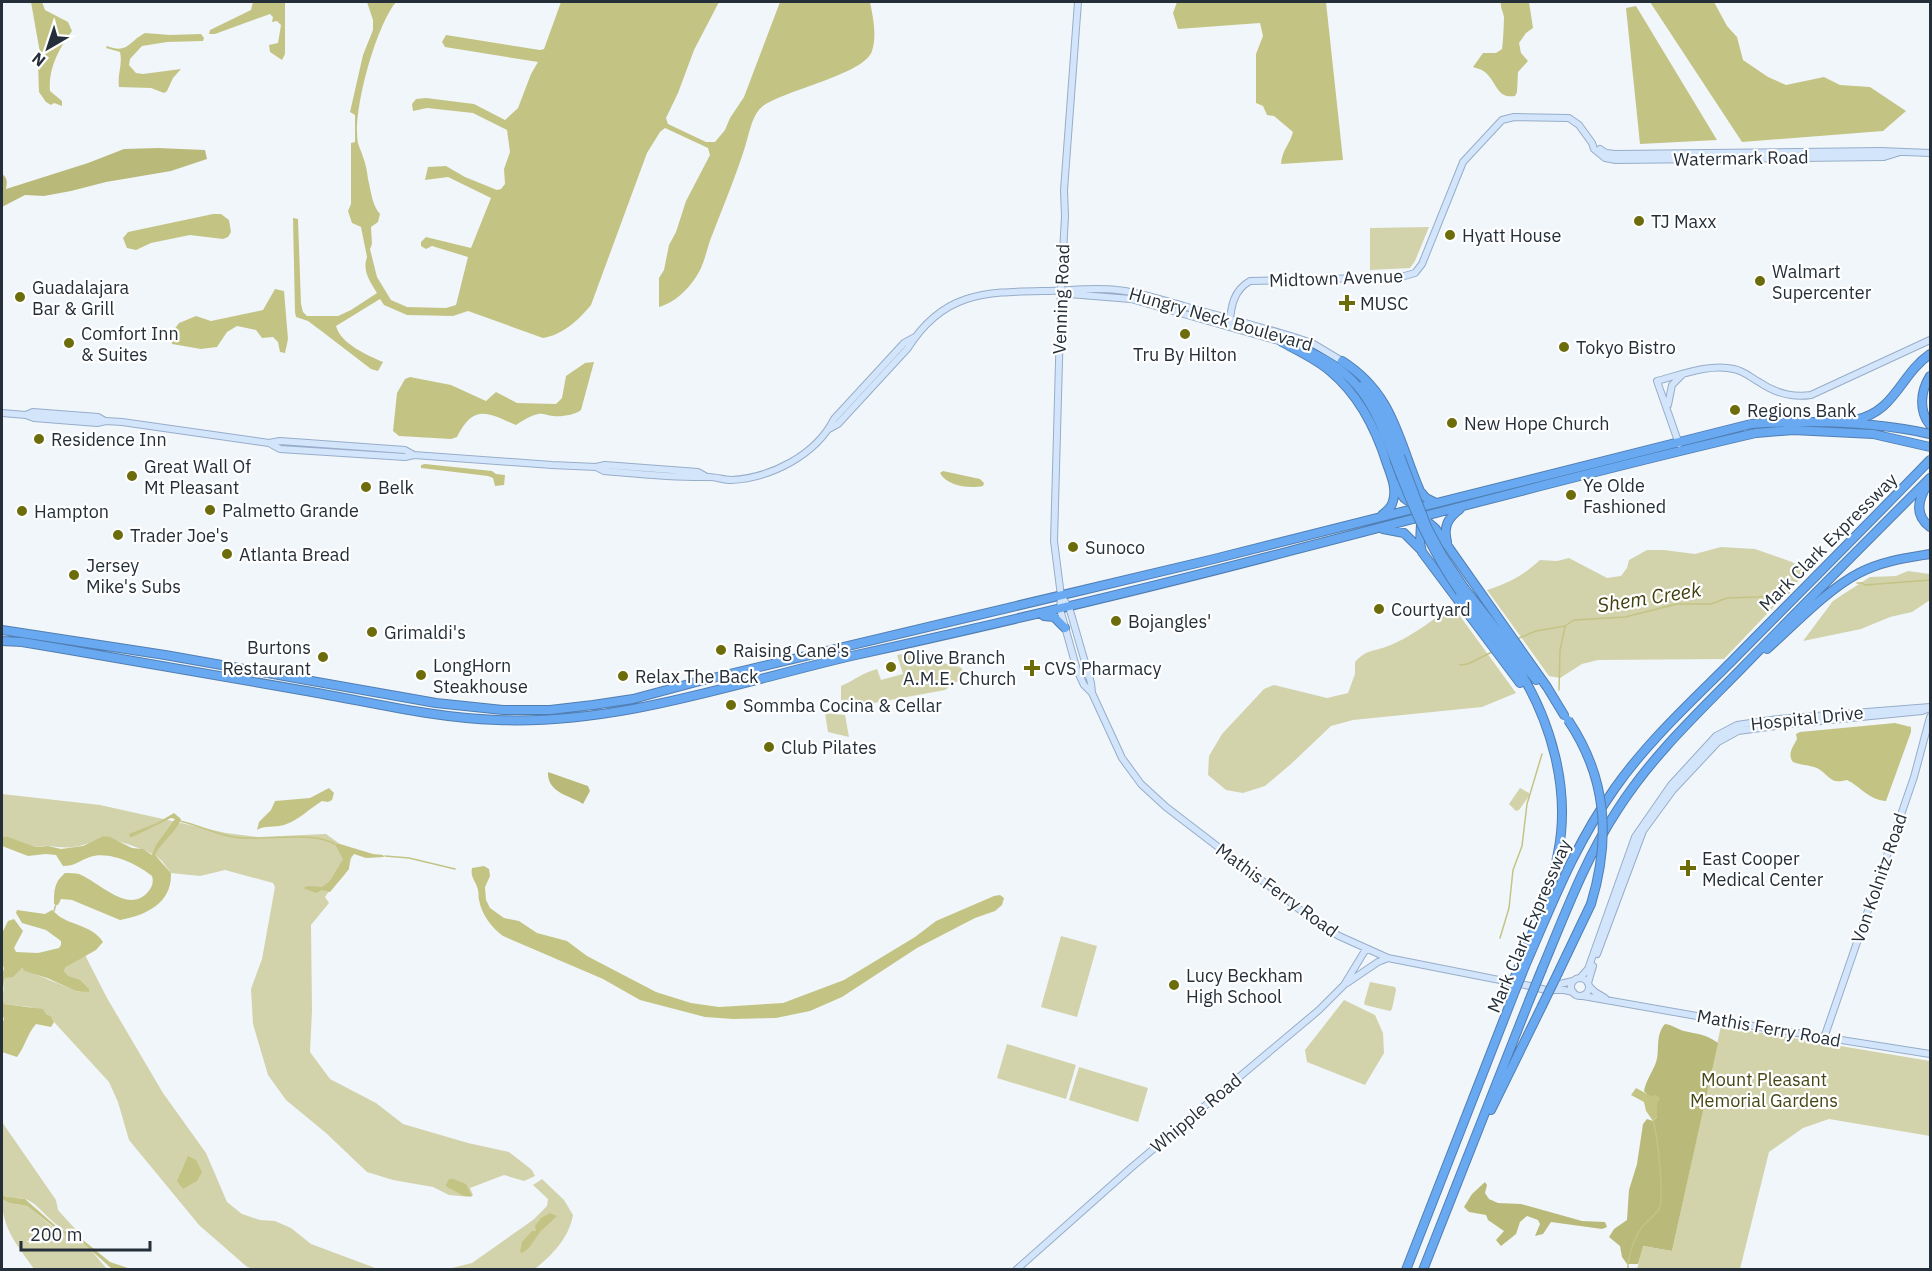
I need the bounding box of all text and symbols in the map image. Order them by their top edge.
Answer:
north arrow [18,18,78,78]
text: N [28,48,49,71]
street label: Watermark Road [1673,145,1809,171]
place label: TJ Maxx [1651,210,1716,233]
marker: TJ Maxx [1632,214,1646,228]
place label: Hyatt House [1462,224,1562,247]
marker: Hyatt House [1443,228,1457,242]
street label: Venning Road [1048,243,1074,355]
place label: Walmart Supercenter [1772,260,1872,304]
street label: Midtown Avenue [1269,264,1404,292]
marker: Walmart Supercenter [1753,274,1767,288]
place label: Guadalajara Bar & Grill [32,276,130,320]
street label: Hungry Neck Boulevard [1126,282,1316,356]
marker: Guadalajara Bar & Grill [13,290,27,304]
place label: MUSC [1360,292,1408,315]
marker: MUSC [1338,294,1356,312]
place label: Comfort Inn & Suites [81,322,179,366]
marker: Tru By Hilton [1178,327,1192,341]
marker: Comfort Inn & Suites [62,336,76,350]
place label: Tokyo Bistro [1576,336,1676,359]
marker: Tokyo Bistro [1557,340,1571,354]
place label: Tru By Hilton [1133,343,1237,366]
place label: Regions Bank [1747,399,1857,422]
marker: Regions Bank [1728,403,1742,417]
place label: New Hope Church [1464,412,1609,435]
marker: New Hope Church [1445,416,1459,430]
place label: Residence Inn [51,428,167,451]
marker: Residence Inn [32,432,46,446]
place label: Great Wall Of Mt Pleasant [144,455,251,499]
street label: Mark Clark Expressway [1754,468,1902,616]
marker: Great Wall Of Mt Pleasant [125,469,139,483]
place label: Ye Olde Fashioned [1583,474,1666,518]
place label: Belk [378,476,415,499]
marker: Belk [359,480,373,494]
marker: Ye Olde Fashioned [1564,488,1578,502]
place label: Palmetto Grande [222,499,359,522]
place label: Hampton [34,500,109,523]
marker: Palmetto Grande [203,503,217,517]
marker: Hampton [15,504,29,518]
place label: Trader Joe's [130,524,229,547]
marker: Trader Joe's [111,528,125,542]
place label: Sunoco [1085,536,1145,559]
marker: Sunoco [1066,540,1080,554]
place label: Atlanta Bread [239,543,350,566]
marker: Atlanta Bread [220,547,234,561]
place label: Jersey Mike's Subs [86,554,181,598]
marker: Jersey Mike's Subs [67,568,81,582]
water label: Shem Creek [1595,575,1703,619]
place label: Courtyard [1391,598,1471,621]
marker: Courtyard [1372,602,1386,616]
place label: Bojangles' [1128,610,1211,633]
marker: Bojangles' [1109,614,1123,628]
place label: Grimaldi's [384,621,466,644]
marker: Grimaldi's [365,625,379,639]
place label: Burtons Restaurant [222,636,311,680]
place label: Raising Cane's [733,639,849,662]
marker: Raising Cane's [714,643,728,657]
place label: Olive Branch A.M.E. Church [903,646,1016,690]
marker: Burtons Restaurant [316,650,330,664]
place label: LongHorn Steakhouse [433,654,528,698]
place label: CVS Pharmacy [1044,657,1161,680]
marker: Olive Branch A.M.E. Church [884,660,898,674]
marker: CVS Pharmacy [1025,661,1039,675]
place label: Relax The Back [635,665,759,688]
marker: LongHorn Steakhouse [414,668,428,682]
marker: Relax The Back [616,669,630,683]
place label: Sommba Cocina & Cellar [743,694,942,717]
marker: Sommba Cocina & Cellar [724,698,738,712]
street label: Hospital Drive [1749,701,1865,735]
place label: Club Pilates [781,736,877,759]
marker: Club Pilates [762,740,776,754]
street label: Von Kolnitz Road [1846,810,1912,946]
street label: Mark Clark Expressway [1482,836,1576,1016]
street label: Mathis Ferry Road [1211,838,1343,942]
place label: East Cooper Medical Center [1702,847,1824,891]
marker: East Cooper Medical Center [1679,859,1697,877]
place label: Lucy Beckham High School [1186,964,1303,1008]
marker: Lucy Beckham High School [1167,978,1181,992]
street label: Mathis Ferry Road [1695,1004,1843,1052]
street label: Whipple Road [1146,1068,1246,1158]
park label: Mount Pleasant Memorial Gardens [1690,1068,1838,1112]
scale bar [21,1214,150,1252]
text: 200 m [30,1223,82,1246]

